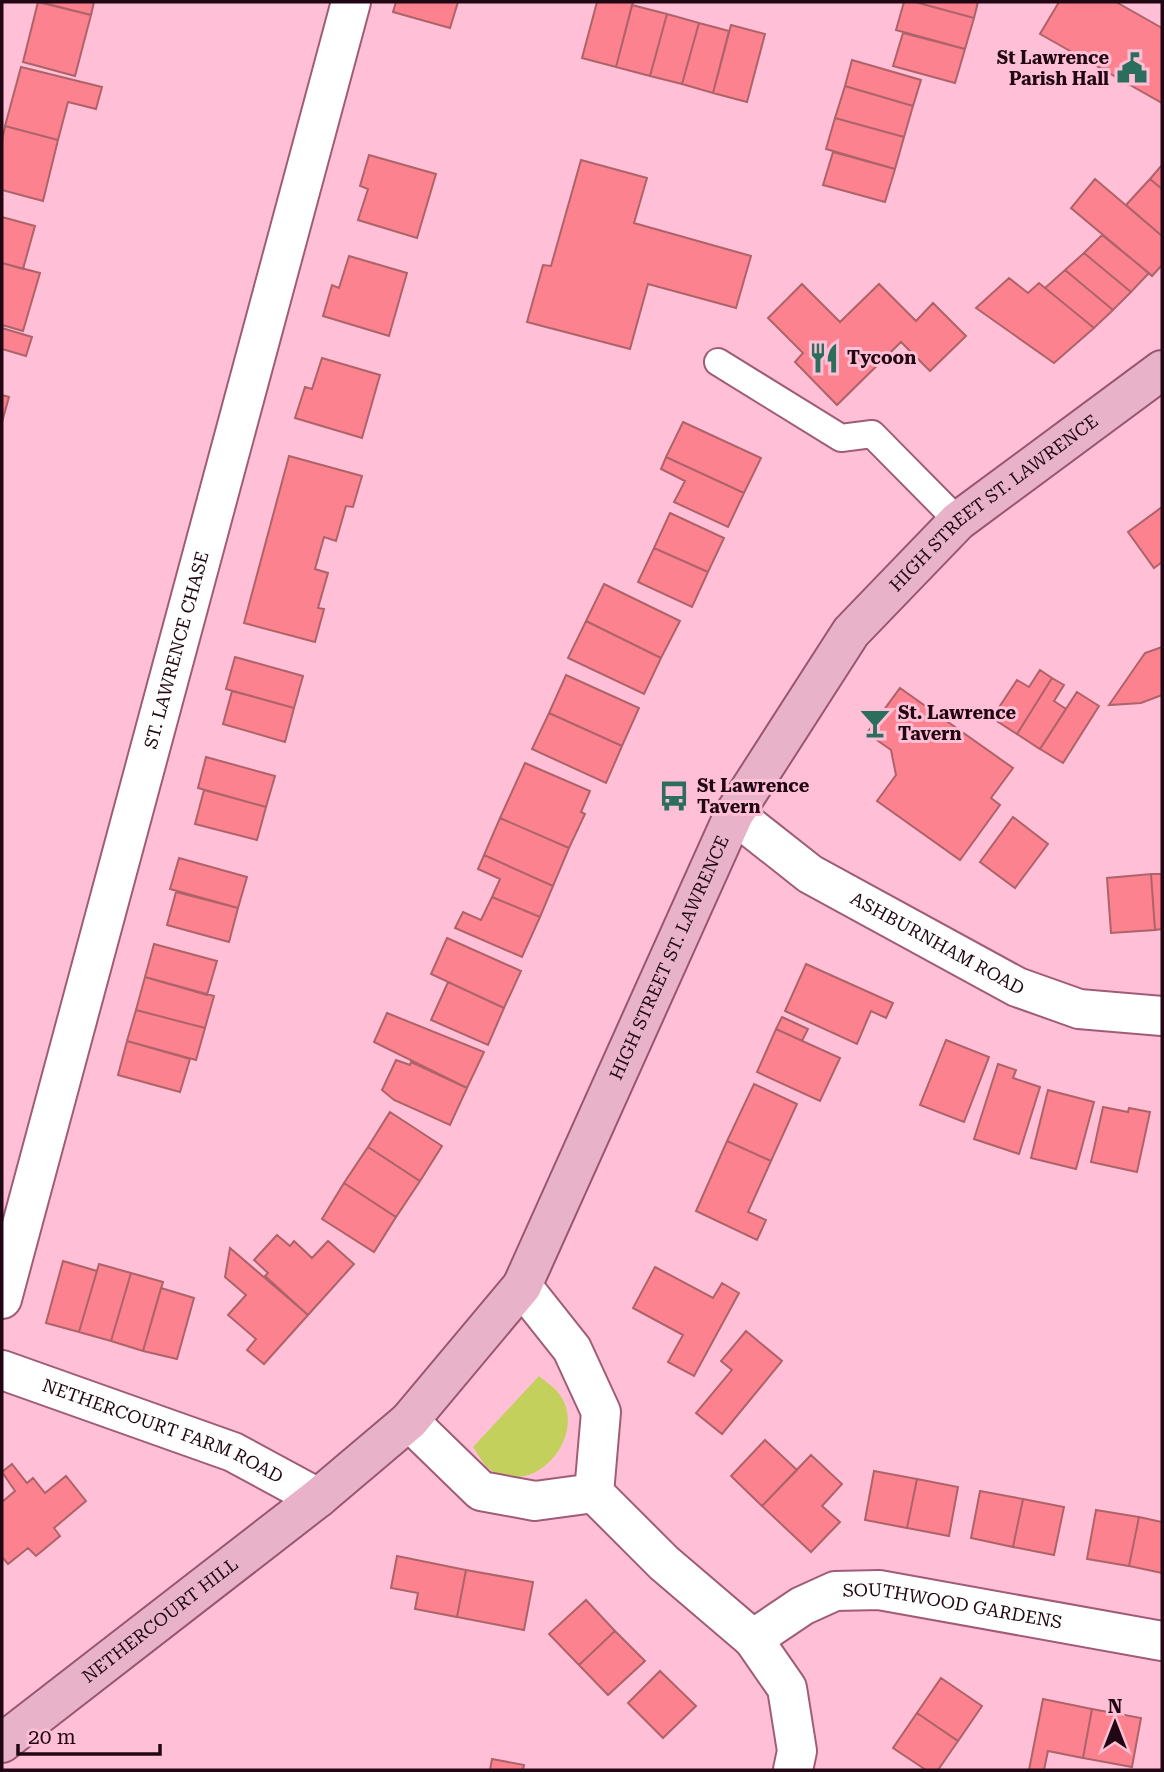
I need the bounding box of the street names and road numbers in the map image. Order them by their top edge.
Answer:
street label: HIGH STREET ST. LAWRENCE [885,410,1102,596]
street label: ST. LAWRENCE CHASE [140,549,213,751]
street label: HIGH STREET ST. LAWRENCE [605,832,733,1083]
street label: ASHBURNHAM ROAD [847,887,1028,999]
street label: NETHERCOURT FARM ROAD [40,1374,287,1487]
street label: NETHERCOURT HILL [78,1553,242,1687]
street label: SOUTHWOOD GARDENS [842,1579,1064,1633]

